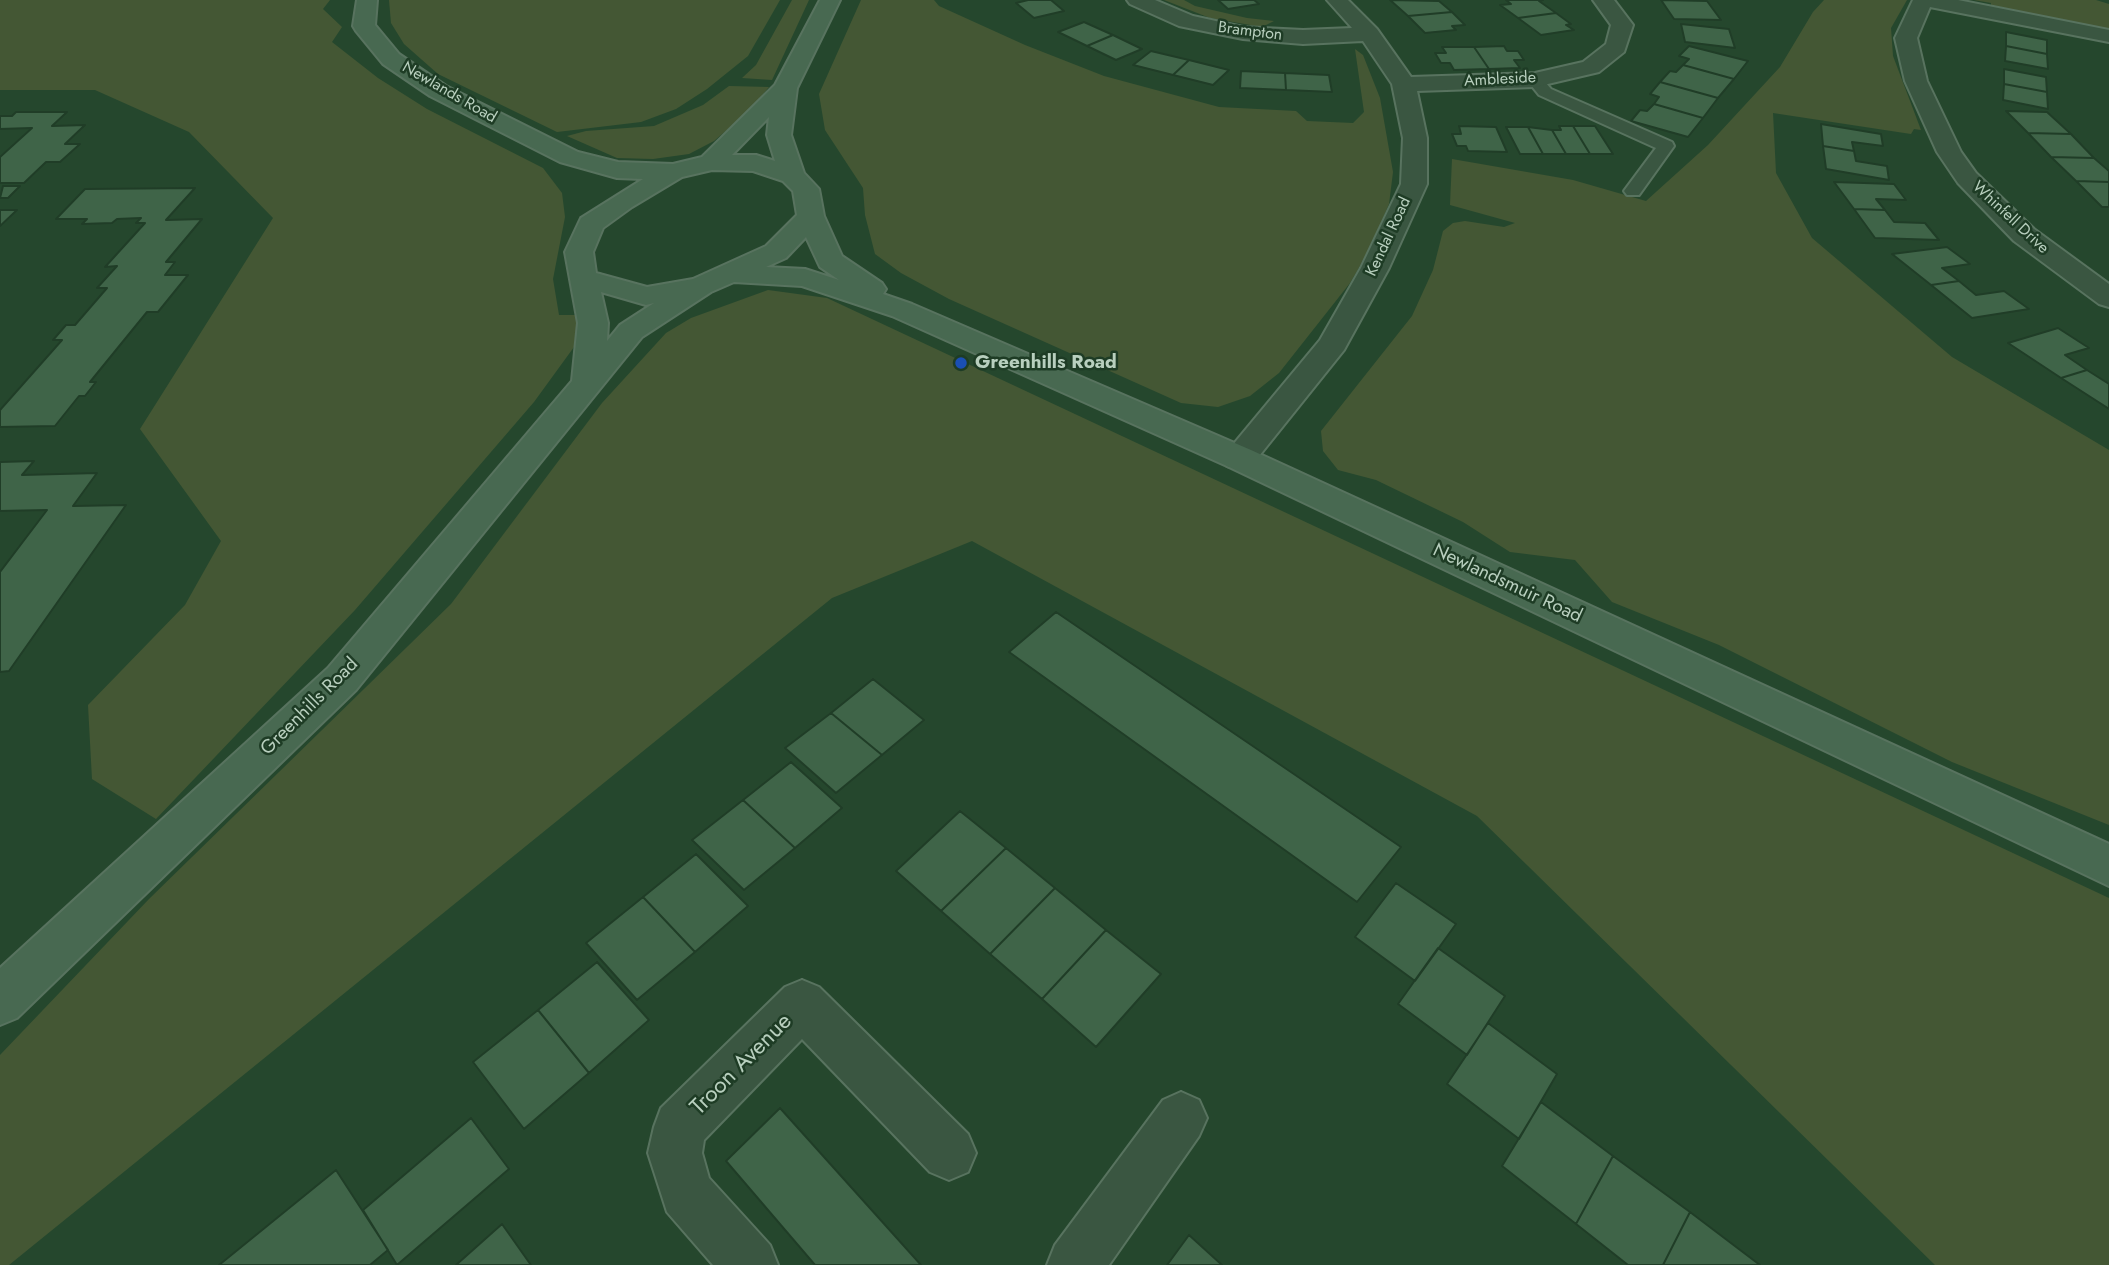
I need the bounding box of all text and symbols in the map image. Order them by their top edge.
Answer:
street label: Brampton [1217,19,1283,45]
street label: Newlands Road [398,58,500,128]
street label: Ambleside [1464,69,1536,91]
street label: Whinfell Drive [1968,178,2052,258]
street label: Kendal Road [1362,194,1416,280]
place label: Greenhills Road [975,352,1117,374]
marker: Greenhills Road [953,355,969,371]
street label: Newlandsmuir Road [1429,539,1585,629]
street label: Greenhills Road [257,654,363,760]
street label: Troon Avenue [686,1009,798,1121]

